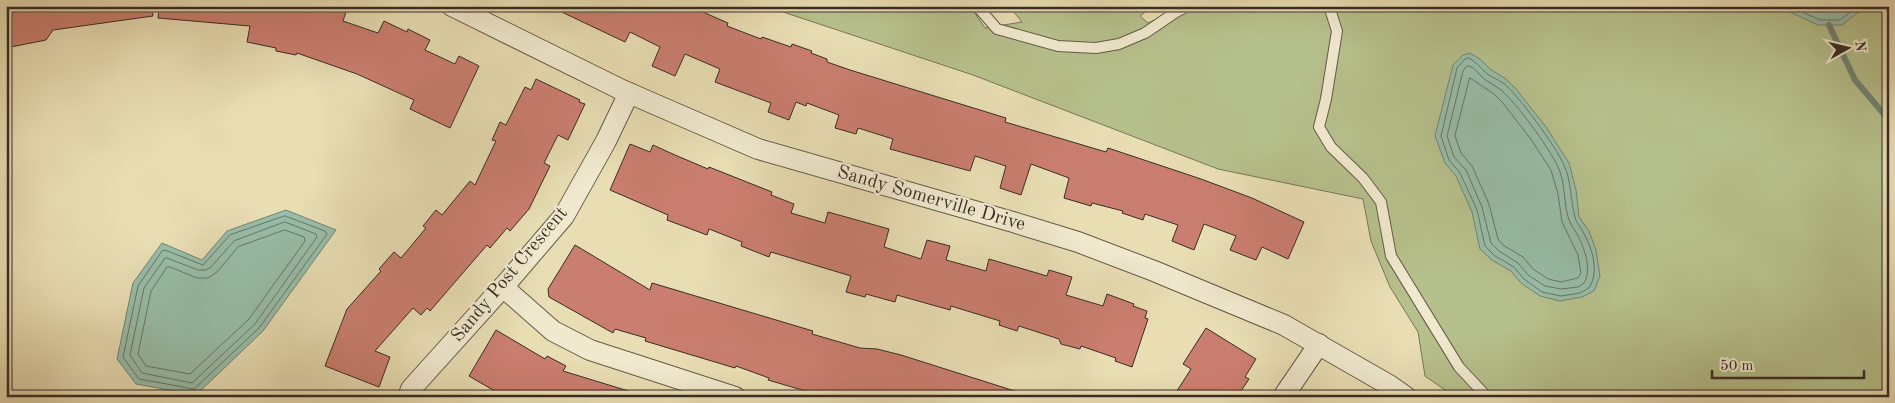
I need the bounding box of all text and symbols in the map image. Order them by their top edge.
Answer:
north arrow [1822,22,1872,72]
text: N [1852,40,1868,53]
street label: Sandy Somerville Drive [835,163,1027,235]
street label: Sandy Post Crescent [448,204,572,346]
scale bar [1712,348,1865,380]
text: 50 m [1720,359,1754,374]

